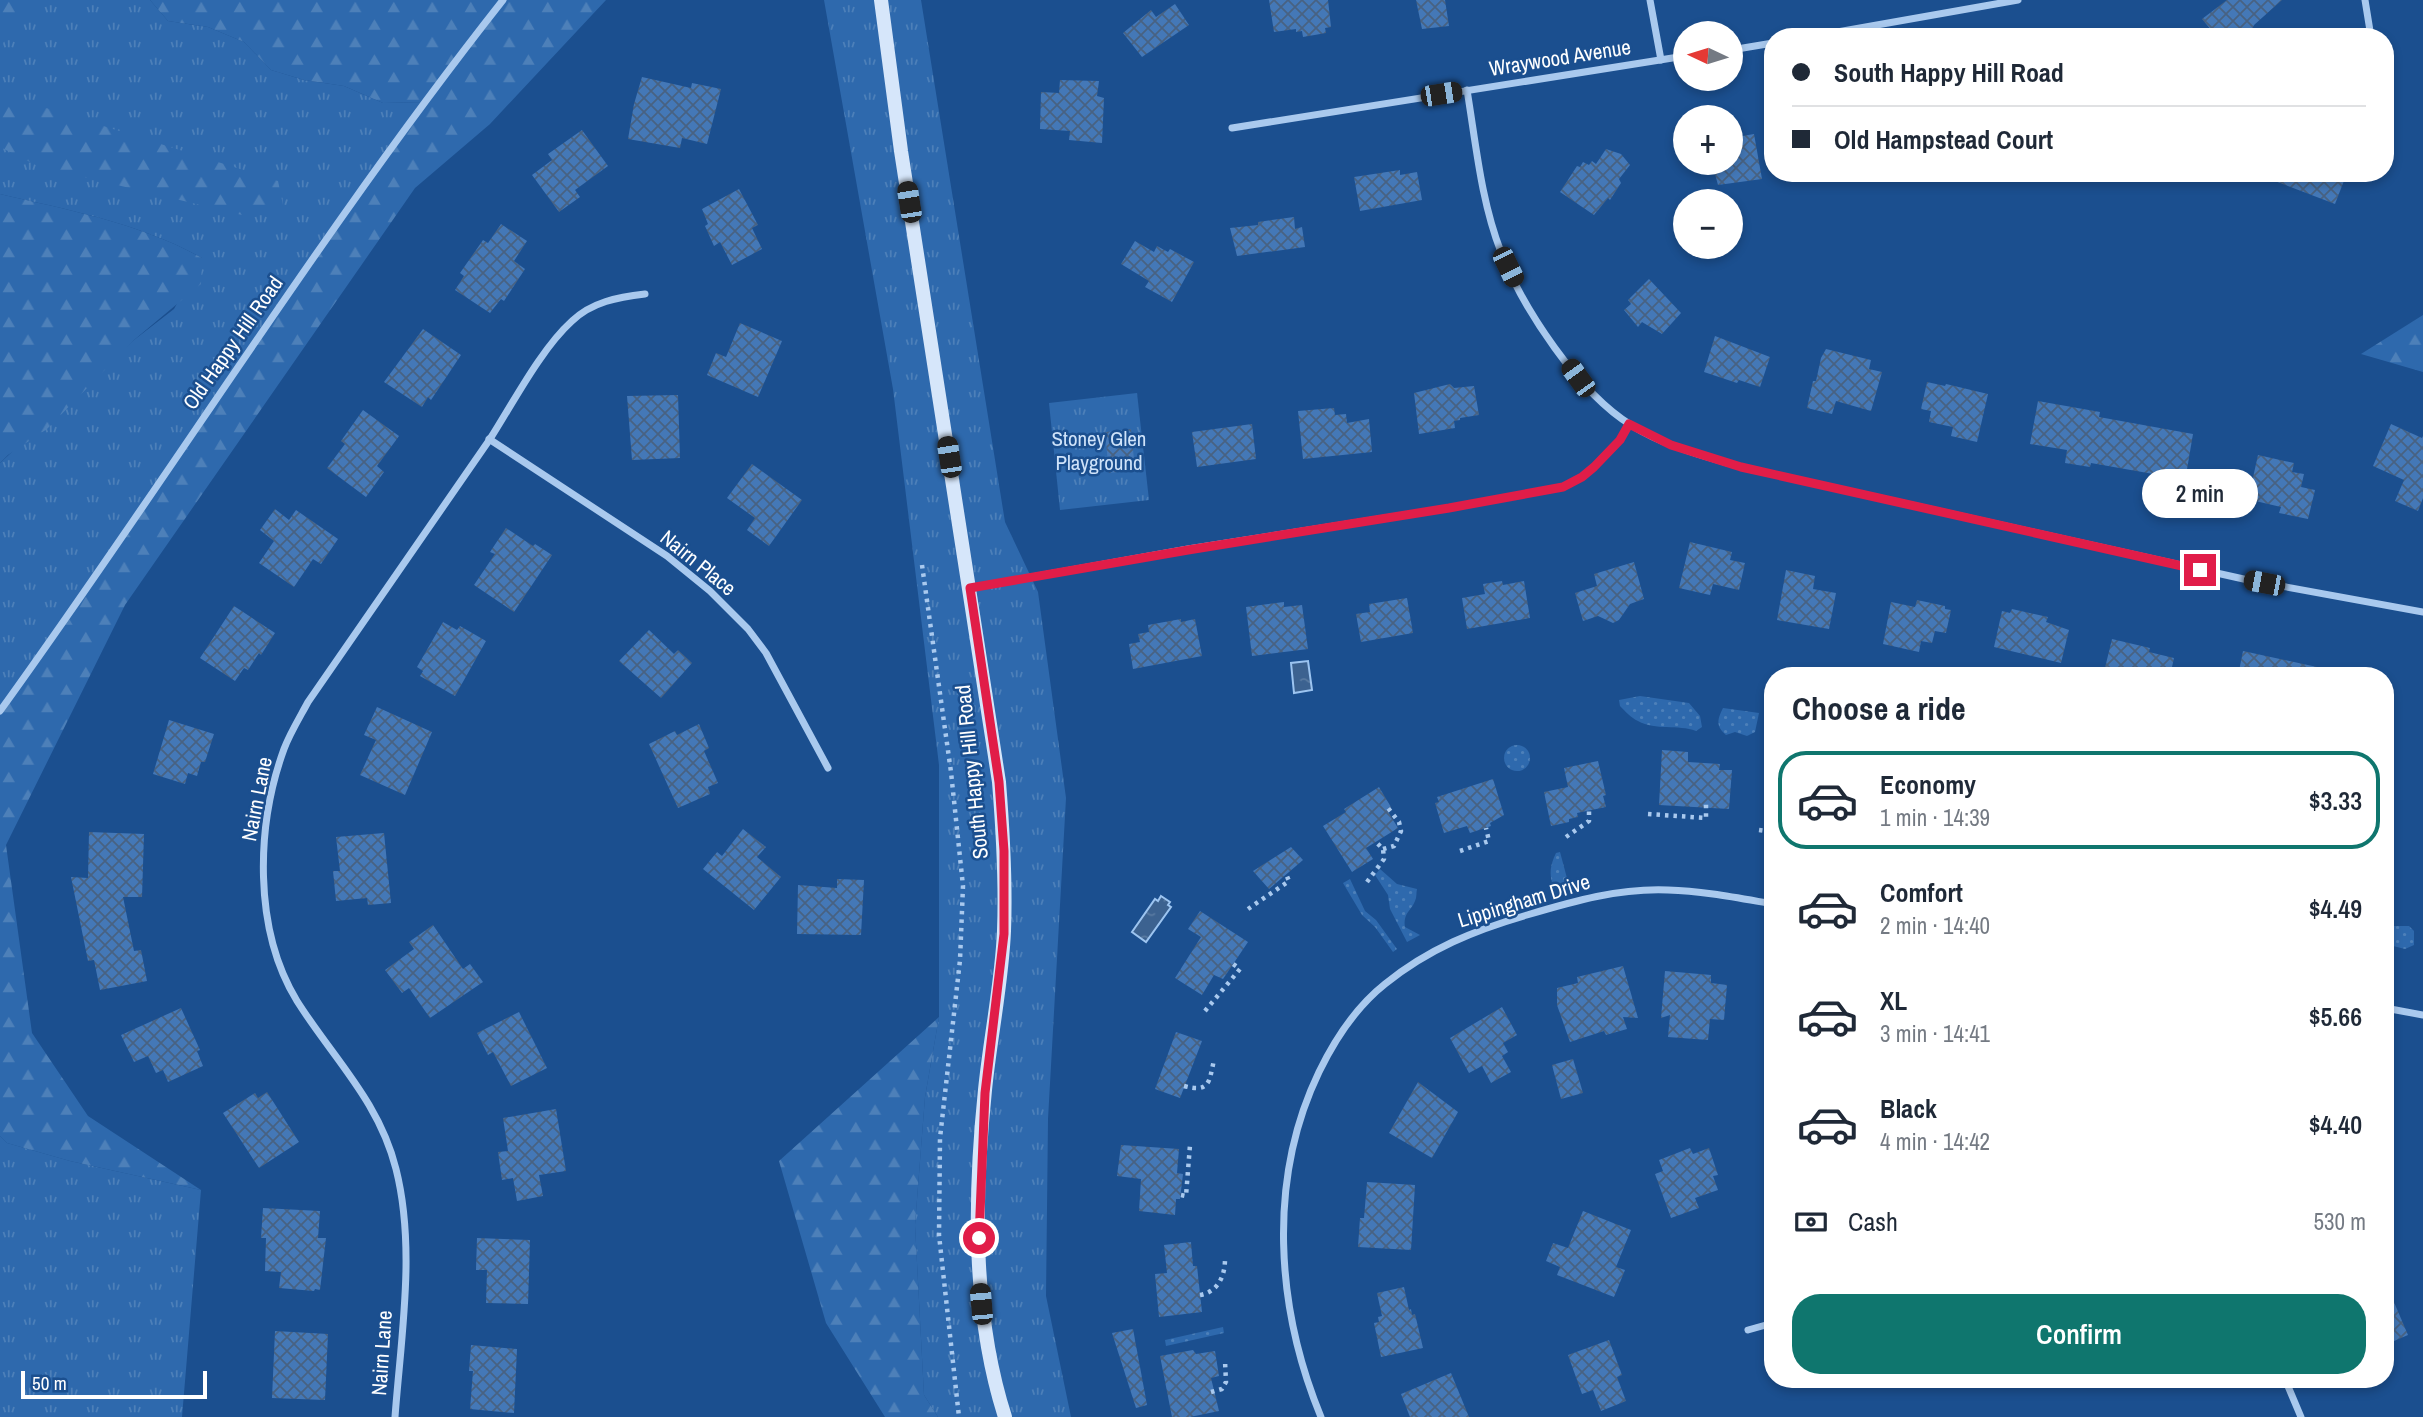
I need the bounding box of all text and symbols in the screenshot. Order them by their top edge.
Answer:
north arrow [1673,21,1743,91]
map controls [1673,21,1743,259]
street label: Wraywood Avenue [1487,32,1633,83]
text: South Happy Hill Road [1834,55,2064,90]
car [1419,80,1464,108]
button: + [1673,105,1743,175]
text: Old Hampstead Court [1834,122,2053,157]
car [896,180,923,224]
button: − [1673,189,1743,259]
car [1490,244,1527,290]
street label: Old Happy Hill Road [176,270,289,415]
car [1558,355,1599,401]
park label: Stoney Glen Playground [1052,424,1146,477]
car [936,435,963,479]
callout: 2 min [2142,468,2258,518]
text: 2 min [2176,478,2224,509]
street label: Nairn Place [654,523,742,602]
route end [2184,554,2216,586]
car [2242,569,2287,597]
street label: South Happy Hill Road [948,683,995,861]
text: Choose a ride [1792,687,1966,730]
street label: Nairn Lane [234,754,279,843]
text: Economy [1880,767,1976,802]
icon: car [1796,769,1859,832]
text: $3.33 [2309,783,2362,818]
text: 1 min · 14:39 [1880,802,1990,833]
street label: Lippingham Drive [1454,867,1594,934]
text: Comfort [1880,875,1963,910]
icon: car [1796,877,1859,940]
text: $4.49 [2309,891,2362,926]
text: 2 min · 14:40 [1880,910,1990,941]
text: XL [1880,983,1907,1018]
icon: car [1796,985,1859,1048]
text: $5.66 [2309,999,2362,1034]
text: 3 min · 14:41 [1880,1018,1990,1049]
text: Black [1880,1091,1937,1126]
icon: car [1796,1093,1859,1156]
text: $4.40 [2309,1107,2362,1142]
text: 4 min · 14:42 [1880,1126,1990,1157]
icon: cash [1792,1203,1830,1241]
text: Cash [1848,1204,1898,1239]
text: 530 m [2314,1206,2366,1237]
route start [963,1222,995,1254]
car [969,1282,994,1326]
button: Confirm [1792,1294,2366,1374]
street label: Nairn Lane [364,1309,399,1396]
scale bar [21,1368,206,1400]
text: 50 m [32,1370,67,1396]

